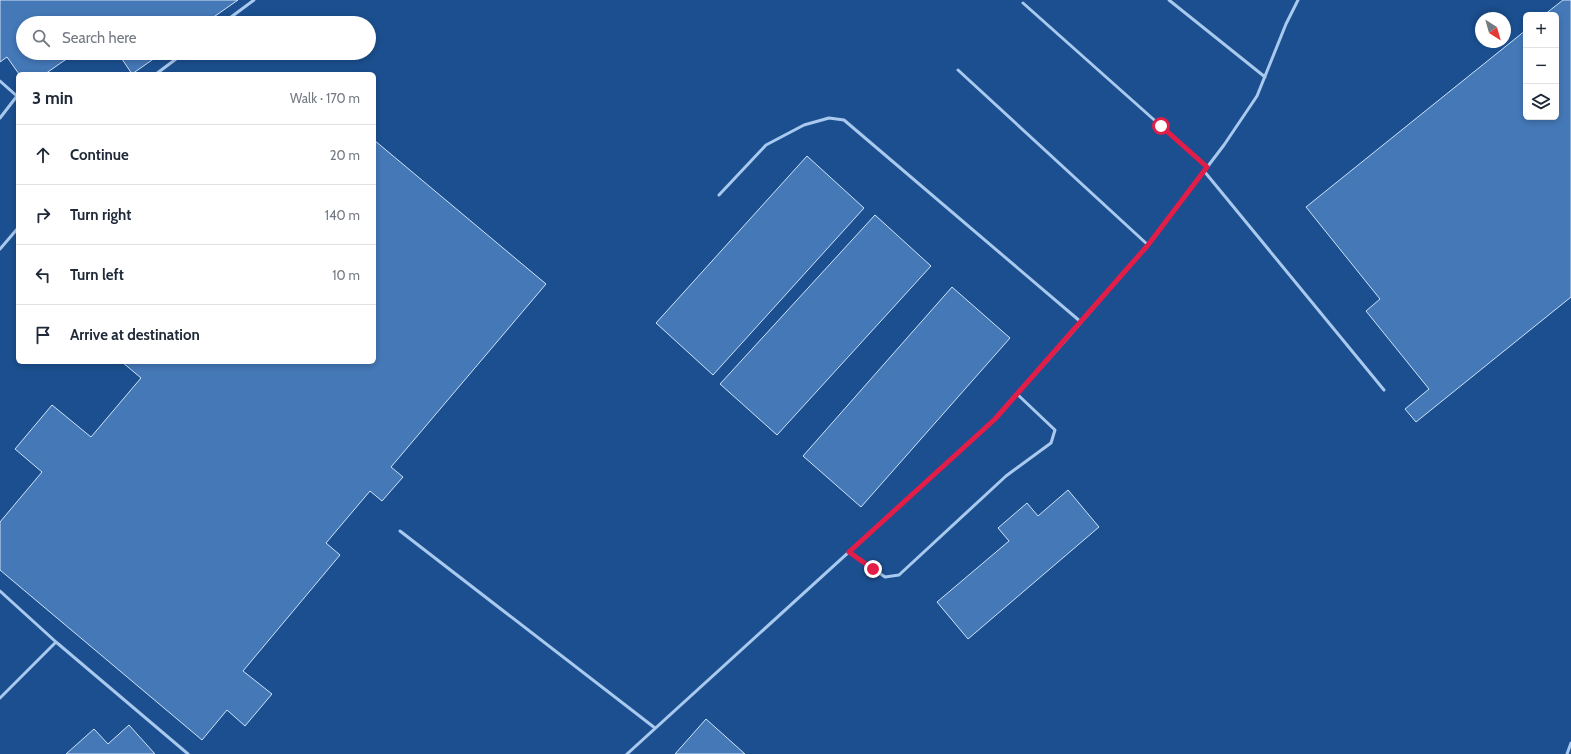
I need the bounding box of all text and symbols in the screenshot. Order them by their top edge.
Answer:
north arrow [1475,12,1511,48]
map controls [1523,12,1559,120]
button: + [1523,12,1559,48]
search box [16,16,376,60]
icon: search [30,27,52,49]
text: Search here [62,29,137,47]
button: − [1523,48,1559,84]
button: layers [1523,84,1559,120]
text: 3 min [32,88,73,108]
text: Walk · 170 m [290,90,360,106]
route start [1152,117,1170,135]
icon: ahead [32,144,54,166]
text: Continue [70,146,129,164]
text: 20 m [330,147,360,163]
icon: right [32,204,54,226]
text: Turn right [70,206,131,224]
text: 140 m [325,207,360,223]
icon: left [32,264,54,286]
text: Turn left [70,266,124,284]
text: 10 m [332,267,360,283]
icon: arrive [32,324,54,346]
text: Arrive at destination [70,326,200,344]
route end [864,560,882,578]

